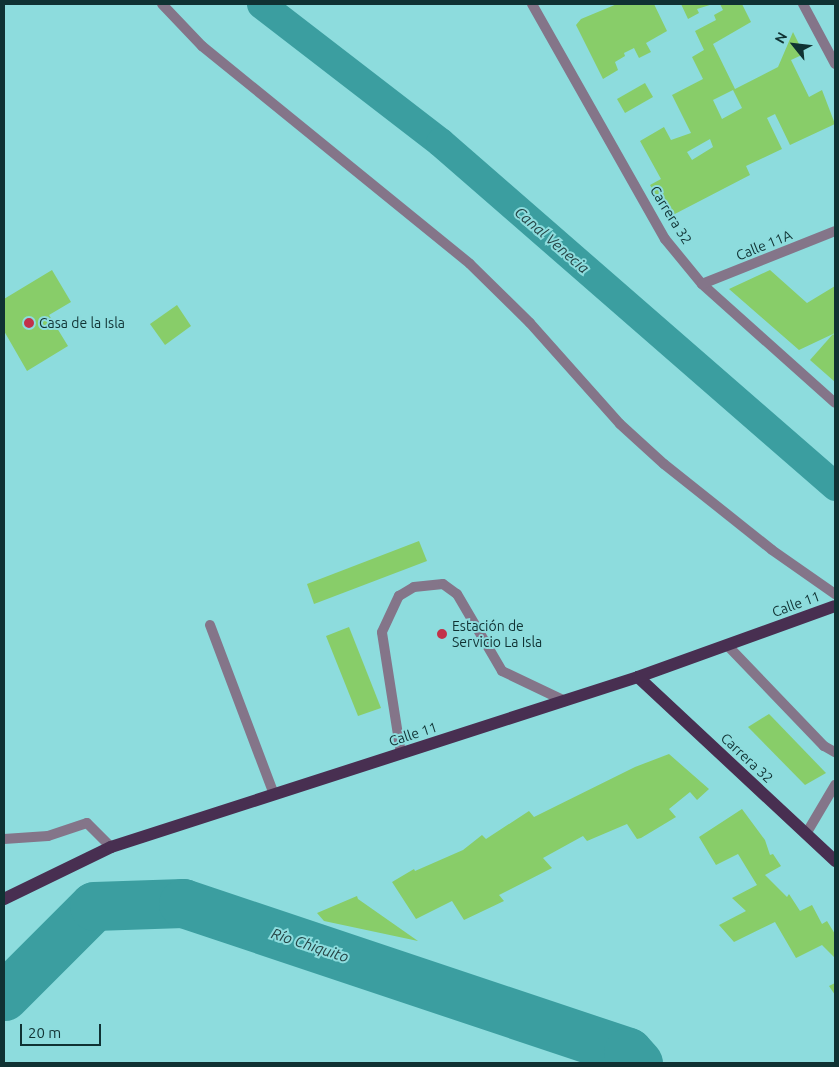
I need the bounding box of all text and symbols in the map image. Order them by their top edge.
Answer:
north arrow [769,20,819,70]
text: N [771,29,790,46]
street label: Carrera 32 [646,183,696,247]
water label: Canal Venecia [511,203,593,277]
street label: Calle 11A [734,226,794,264]
place label: Casa de la Isla [39,315,125,331]
marker: Casa de la Isla [23,317,35,329]
street label: Calle 11 [770,588,822,620]
place label: Estación de Servicio La Isla [452,618,542,650]
marker: Estación de Servicio La Isla [436,628,448,640]
street label: Calle 11 [387,718,439,750]
street label: Carrera 32 [717,729,777,787]
water label: Río Chiquito [269,924,351,966]
scale bar [22,1014,104,1046]
text: 20 m [28,1024,61,1041]

